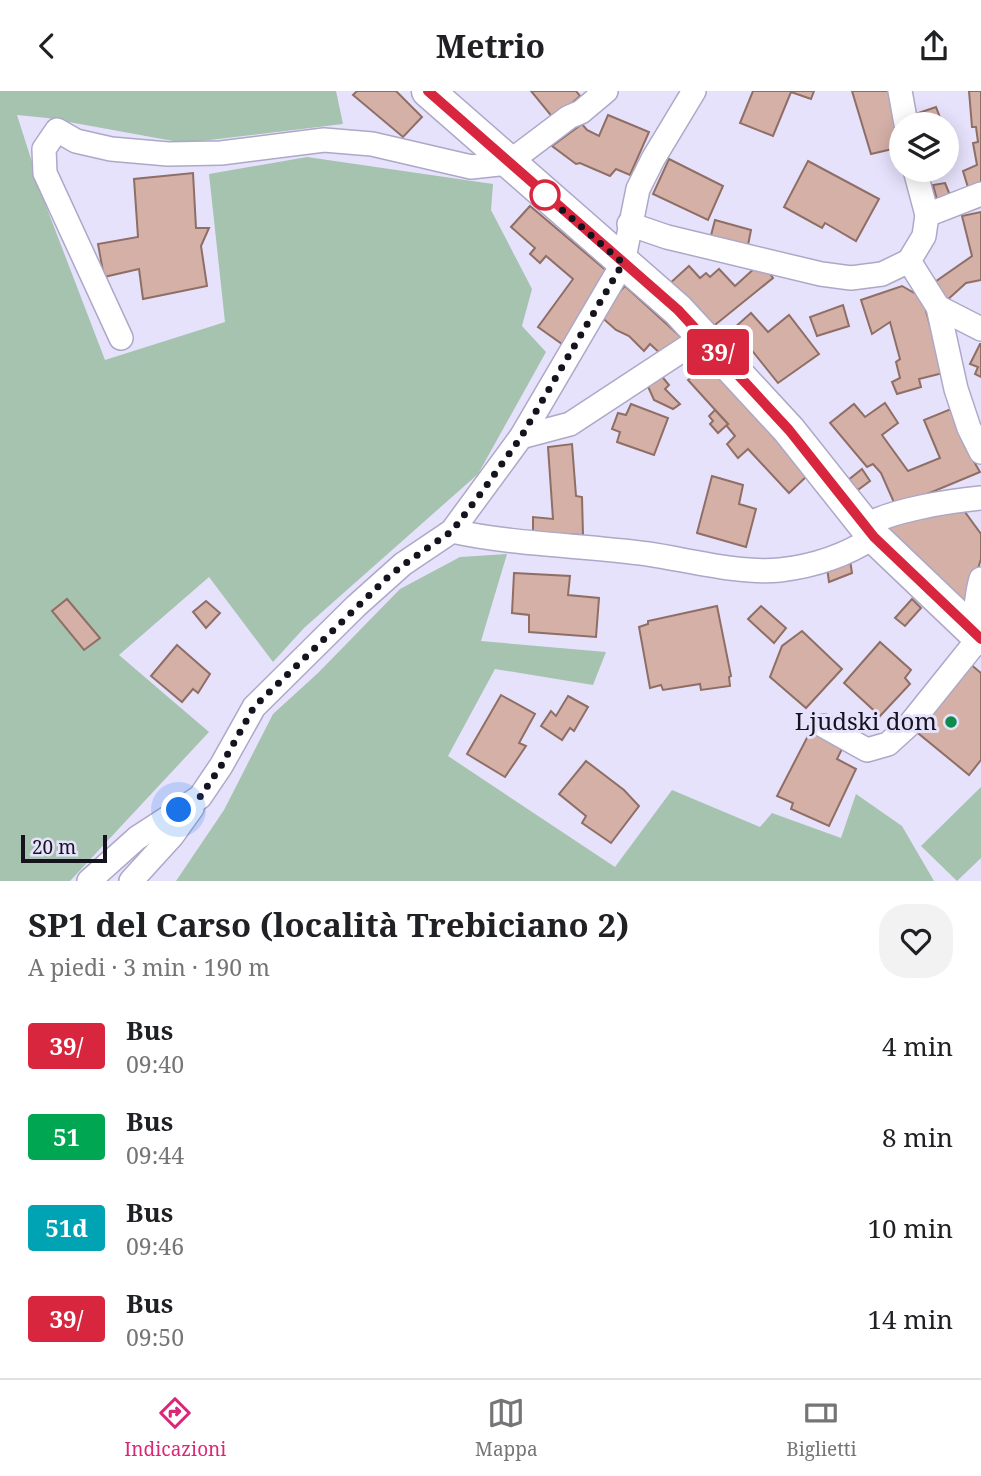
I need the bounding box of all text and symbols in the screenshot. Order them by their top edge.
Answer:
text: Metrio [436,24,545,67]
icon: back [28,27,66,65]
icon: share [915,27,953,65]
map controls [889,112,959,182]
button: layers [889,112,959,182]
unlabelled marker [530,180,560,210]
line badge: 39/ [678,329,758,375]
text: 39/ [701,335,735,368]
place label: Ljudski dom [795,704,937,737]
marker: Ljudski dom [943,714,959,730]
your location [161,792,196,827]
scale bar [21,832,107,864]
text: 20 m [32,834,76,860]
text: SP1 del Carso (località Trebiciano 2) [28,902,629,947]
button: heart [879,904,953,978]
text: A piedi · 3 min · 190 m [28,951,270,983]
text: Bus [126,1012,173,1048]
text: 4 min [882,1028,953,1064]
text: 39/ [49,1029,84,1062]
text: 09:40 [126,1048,184,1080]
text: Bus [126,1103,173,1139]
text: 8 min [882,1119,953,1155]
text: 51 [53,1120,80,1153]
text: 09:44 [126,1139,184,1171]
text: Bus [126,1194,173,1230]
text: 10 min [868,1210,953,1246]
text: 51d [45,1211,88,1244]
text: 09:46 [126,1230,184,1262]
text: Bus [126,1285,173,1321]
text: 14 min [868,1301,953,1337]
text: 39/ [49,1302,84,1335]
text: 09:50 [126,1321,184,1353]
tab: Indicazioni [124,1394,226,1462]
tab: Mappa [475,1394,538,1462]
tab: Biglietti [786,1394,857,1462]

